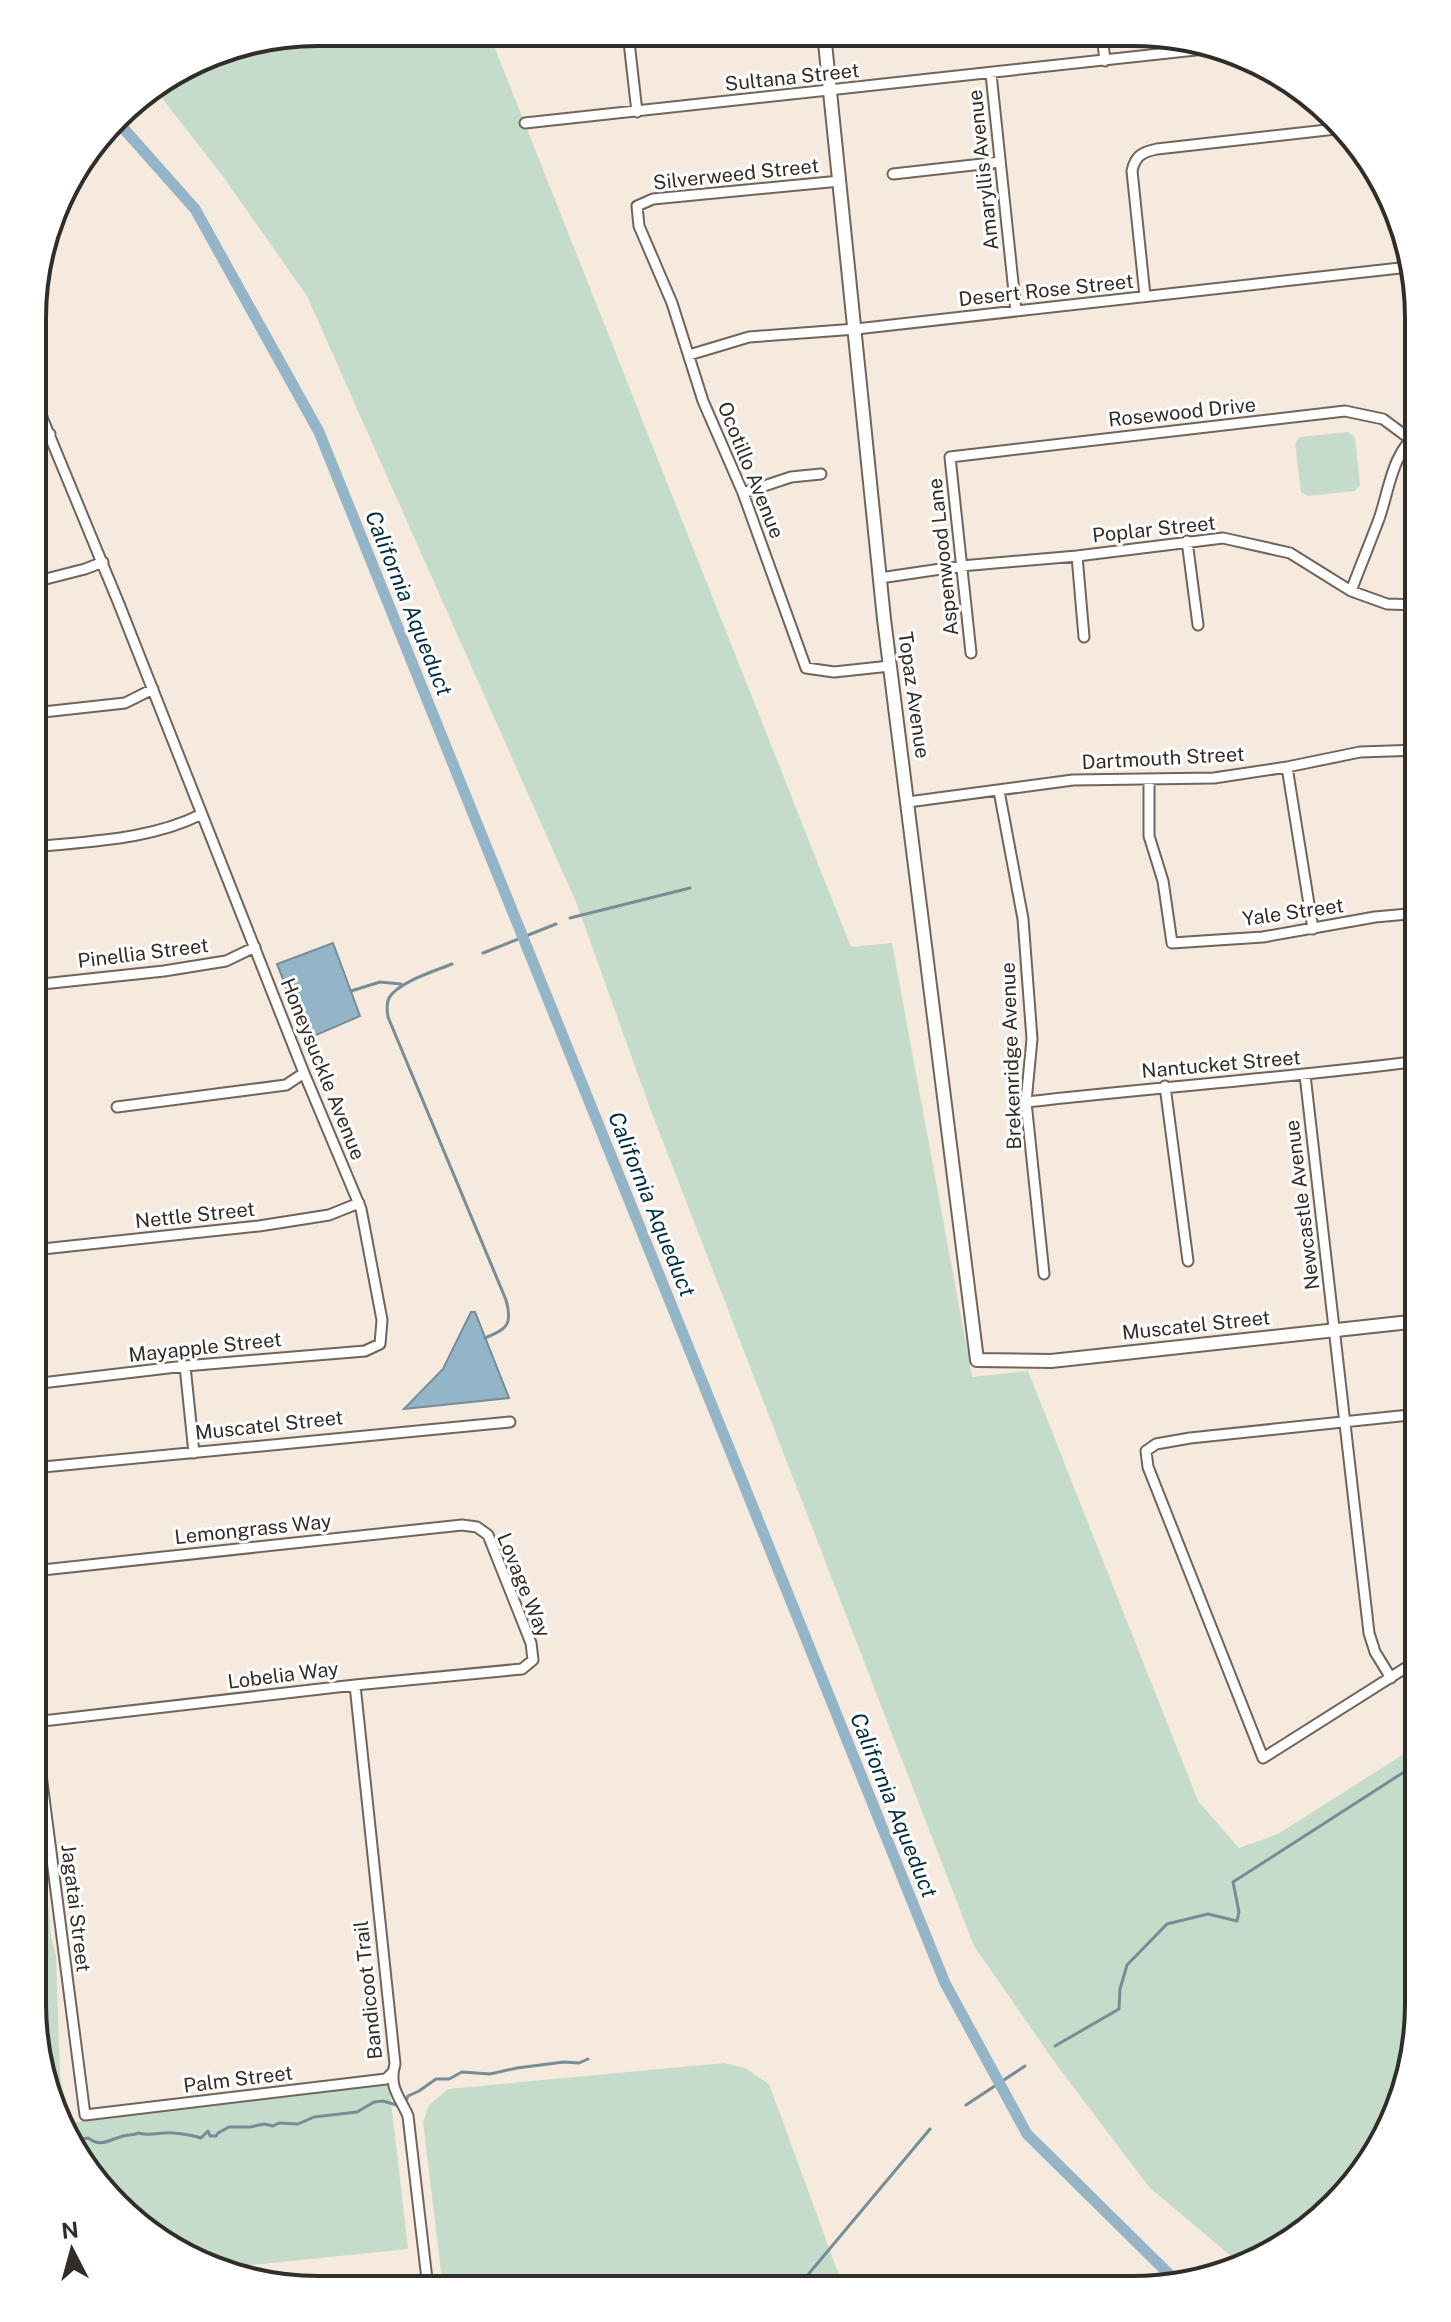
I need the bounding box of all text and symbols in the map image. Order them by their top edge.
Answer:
street label: Sultana Street [724,58,860,96]
street label: Amaryllis Avenue [963,88,1003,252]
street label: Silverweed Street [652,153,820,195]
street label: Desert Rose Street [957,269,1135,311]
street label: Rosewood Drive [1107,392,1257,432]
street label: Ocotillo Avenue [713,398,789,542]
street label: Aspenwood Lane [923,477,963,637]
water label: California Aqueduct [360,507,458,700]
street label: Poplar Street [1091,511,1217,547]
street label: Topaz Avenue [893,630,935,760]
street label: Dartmouth Street [1081,742,1245,774]
street label: Yale Street [1241,893,1345,931]
street label: Pinellia Street [76,933,210,973]
street label: Brekenridge Avenue [996,962,1026,1150]
street label: Honeysuckle Avenue [276,975,370,1163]
street label: Nantucket Street [1140,1045,1302,1083]
water label: California Aqueduct [603,1108,701,1301]
street label: Newcastle Avenue [1280,1119,1324,1291]
street label: Nettle Street [134,1197,256,1233]
street label: Muscatel Street [1121,1305,1271,1345]
street label: Mayapple Street [127,1327,283,1367]
street label: Muscatel Street [194,1405,344,1445]
street label: Lemongrass Way [173,1509,333,1549]
street label: Lovage Way [492,1529,556,1641]
street label: Lobelia Way [226,1656,340,1694]
water label: California Aqueduct [845,1709,943,1902]
street label: Jagatai Street [56,1843,96,1973]
street label: Bandicoot Trail [349,1919,387,2061]
street label: Palm Street [182,2060,294,2098]
north arrow [32,2210,112,2290]
text: N [60,2216,80,2244]

